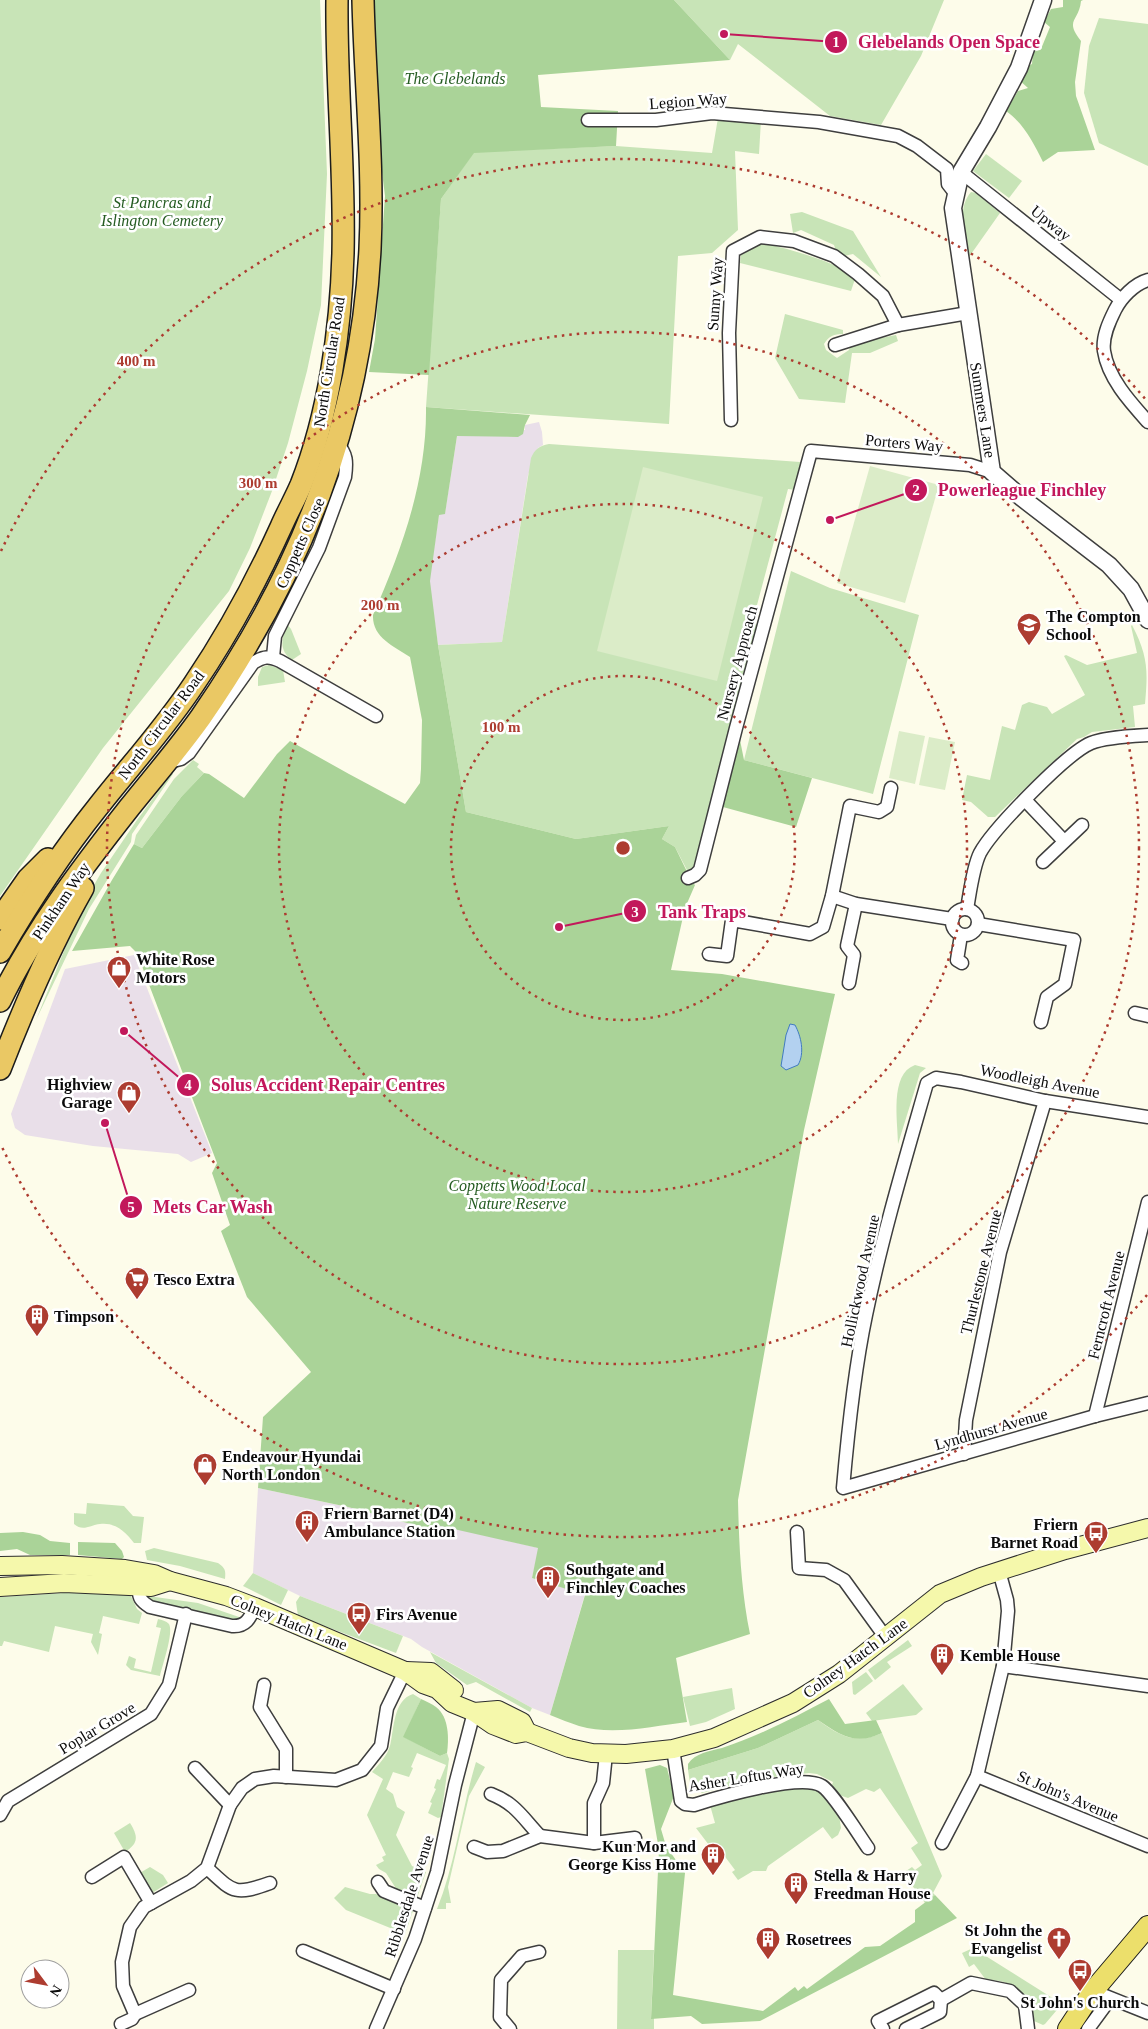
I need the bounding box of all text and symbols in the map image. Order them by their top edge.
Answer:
callout: Glebelands Open Space [823,26,1050,59]
text: Glebelands Open Space [858,32,1040,52]
text: 1 [832,34,840,50]
park label: The Glebelands [405,70,505,87]
street label: Legion Way [649,90,728,113]
park label: St Pancras and Islington Cemetery [100,194,224,230]
street label: Upway [1027,202,1074,245]
street label: Sunny Way [704,257,727,331]
street label: North Circular Road [310,296,348,428]
text: 400 m [117,353,156,369]
street label: Summers Lane [967,361,999,459]
street label: Porters Way [864,431,944,456]
callout: Powerleague Finchley [903,473,1116,506]
text: 300 m [239,475,278,491]
text: Powerleague Finchley [938,480,1106,500]
text: 2 [912,482,920,498]
street label: Coppetts Close [272,495,328,591]
text: 200 m [361,597,400,613]
street label: Nursery Approach [714,604,761,722]
place label: The Compton School [1046,608,1141,643]
school or university icon: The Compton School [1016,612,1042,646]
street label: North Circular Road [115,667,207,783]
text: 100 m [482,719,521,735]
centre of rings [614,839,632,857]
street label: Pinkham Way [29,859,94,943]
callout: Tank Traps [622,895,756,928]
text: Tank Traps [658,902,746,922]
text: 3 [631,904,639,920]
place label: White Rose Motors [136,951,215,986]
shop icon: White Rose Motors [106,955,132,989]
street label: Woodleigh Avenue [979,1061,1101,1102]
callout: Solus Accident Repair Centres [176,1068,456,1101]
text: Solus Accident Repair Centres [211,1075,445,1095]
place label: Highview Garage [47,1076,112,1112]
text: 4 [184,1077,192,1093]
shop icon: Highview Garage [116,1080,142,1114]
park label: Coppetts Wood Local Nature Reserve [448,1177,586,1212]
callout: Mets Car Wash [118,1190,283,1223]
text: Mets Car Wash [153,1197,273,1217]
text: 5 [127,1199,135,1215]
street label: Thurlestone Avenue [957,1208,1005,1336]
street label: Hollickwood Avenue [838,1213,882,1349]
street label: Ferncroft Avenue [1084,1249,1128,1361]
supermarket icon: Tesco Extra [124,1266,150,1300]
place label: Tesco Extra [154,1271,235,1288]
building icon: Timpson [24,1303,50,1337]
place label: Timpson [54,1308,114,1326]
street label: Lyndhurst Avenue [933,1405,1050,1454]
place label: Endeavour Hyundai North London [222,1448,361,1483]
shop icon: Endeavour Hyundai North London [192,1452,218,1486]
place label: Friern Barnet (D4) Ambulance Station [324,1505,455,1540]
building icon: Friern Barnet (D4) Ambulance Station [294,1509,320,1543]
place label: Friern Barnet Road [990,1516,1078,1551]
bus stop icon: Friern Barnet Road [1083,1520,1109,1554]
place label: Southgate and Finchley Coaches [566,1561,686,1597]
building icon: Southgate and Finchley Coaches [535,1565,561,1599]
street label: Colney Hatch Lane [228,1591,350,1654]
bus stop icon: Firs Avenue [346,1601,372,1635]
place label: Firs Avenue [376,1606,457,1623]
street label: Colney Hatch Lane [800,1615,911,1702]
building icon: Kemble House [929,1642,955,1676]
place label: Kemble House [960,1647,1060,1664]
street label: Poplar Grove [56,1699,139,1758]
street label: Asher Loftus Way [687,1759,805,1796]
street label: St John's Avenue [1015,1767,1121,1825]
street label: Ribblesdale Avenue [381,1833,437,1959]
place label: Kun Mor and George Kiss Home [568,1838,696,1874]
building icon: Kun Mor and George Kiss Home [700,1842,726,1876]
place label: Stella & Harry Freedman House [814,1867,931,1902]
building icon: Stella & Harry Freedman House [783,1871,809,1905]
place label: St John the Evangelist [965,1922,1043,1958]
building icon: Rosetrees [755,1926,781,1960]
church icon: St John the Evangelist [1046,1926,1072,1960]
place label: Rosetrees [786,1931,851,1948]
bus stop icon: St John's Church [1067,1958,1093,1992]
north arrow [20,1959,70,2009]
text: N [47,1982,65,1999]
place label: St John's Church [1021,1994,1140,2011]

